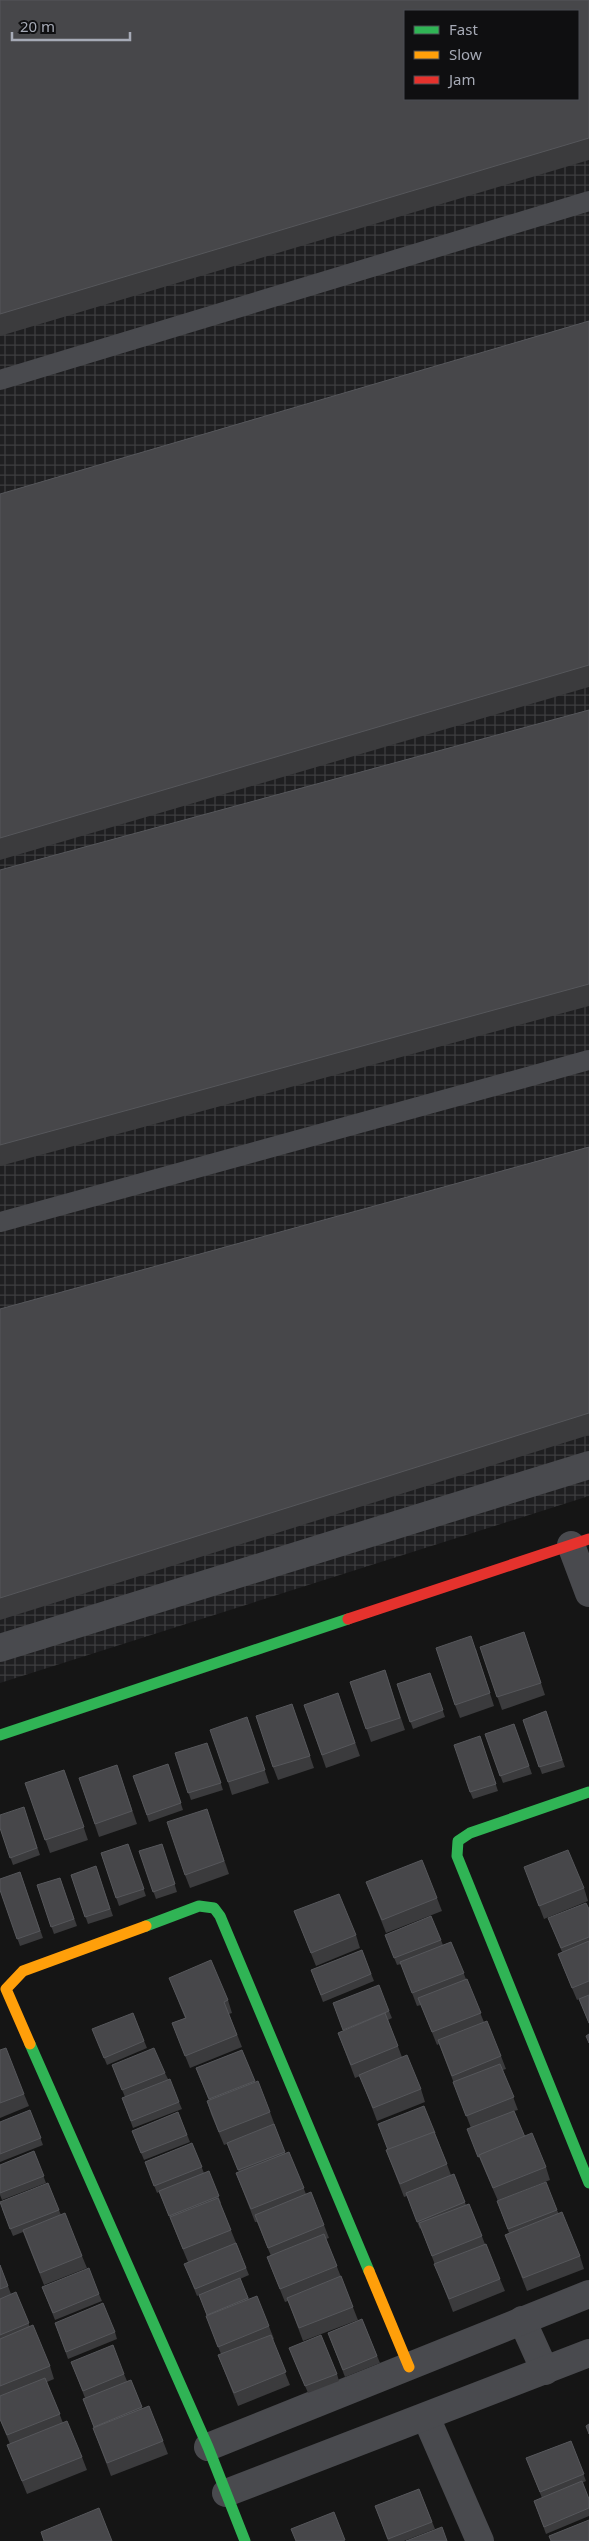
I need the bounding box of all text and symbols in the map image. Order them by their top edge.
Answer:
scale bar [12,10,130,42]
legend [404,10,579,100]
text: 20 m [20,16,55,36]
text: Fast [449,19,478,39]
text: Slow [449,44,482,64]
text: Jam [447,69,476,89]

